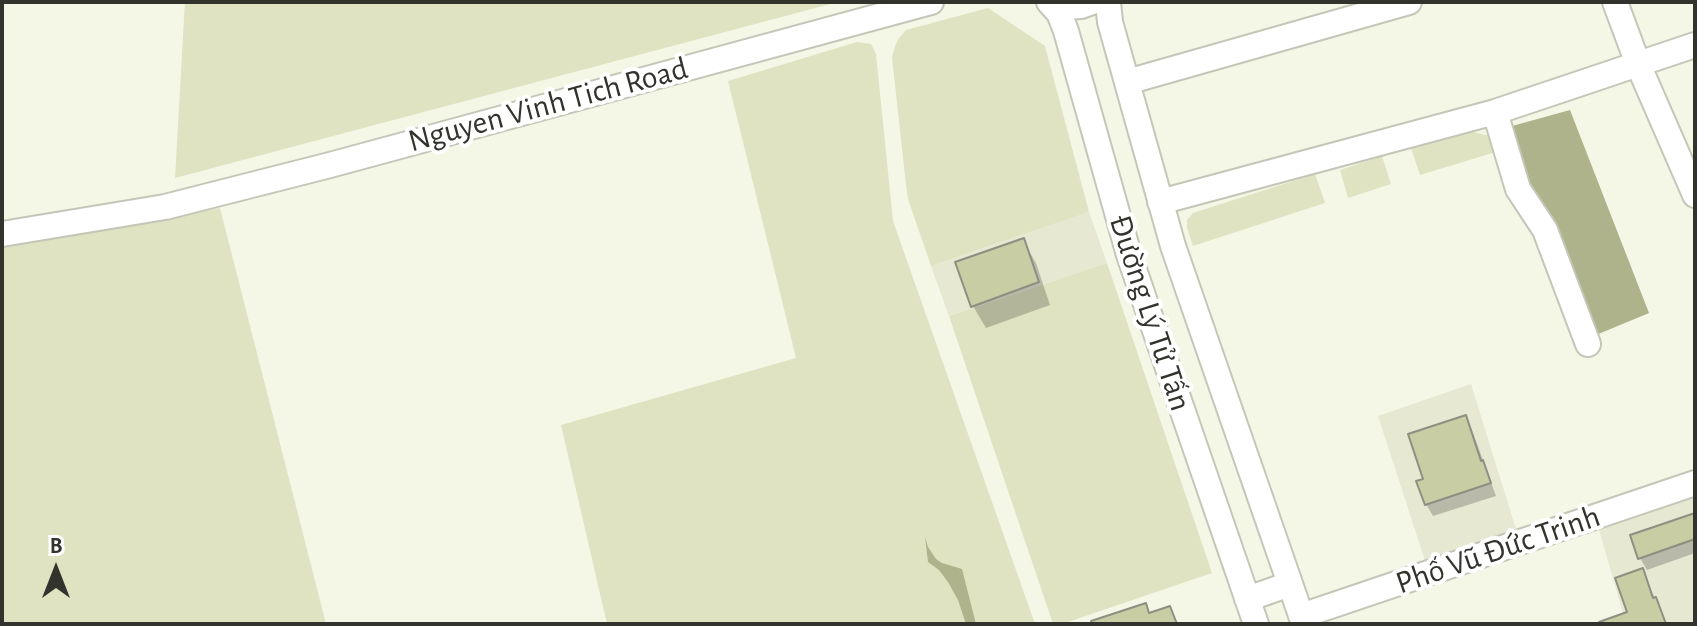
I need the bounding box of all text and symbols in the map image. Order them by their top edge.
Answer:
street label: Nguyen Vinh Tich Road [404,49,692,161]
street label: Đường Lý Tử Tấn [1100,210,1200,416]
street label: Phố Vũ Đức Trinh [1391,497,1605,603]
north arrow [16,530,96,610]
text: B [50,535,62,557]

